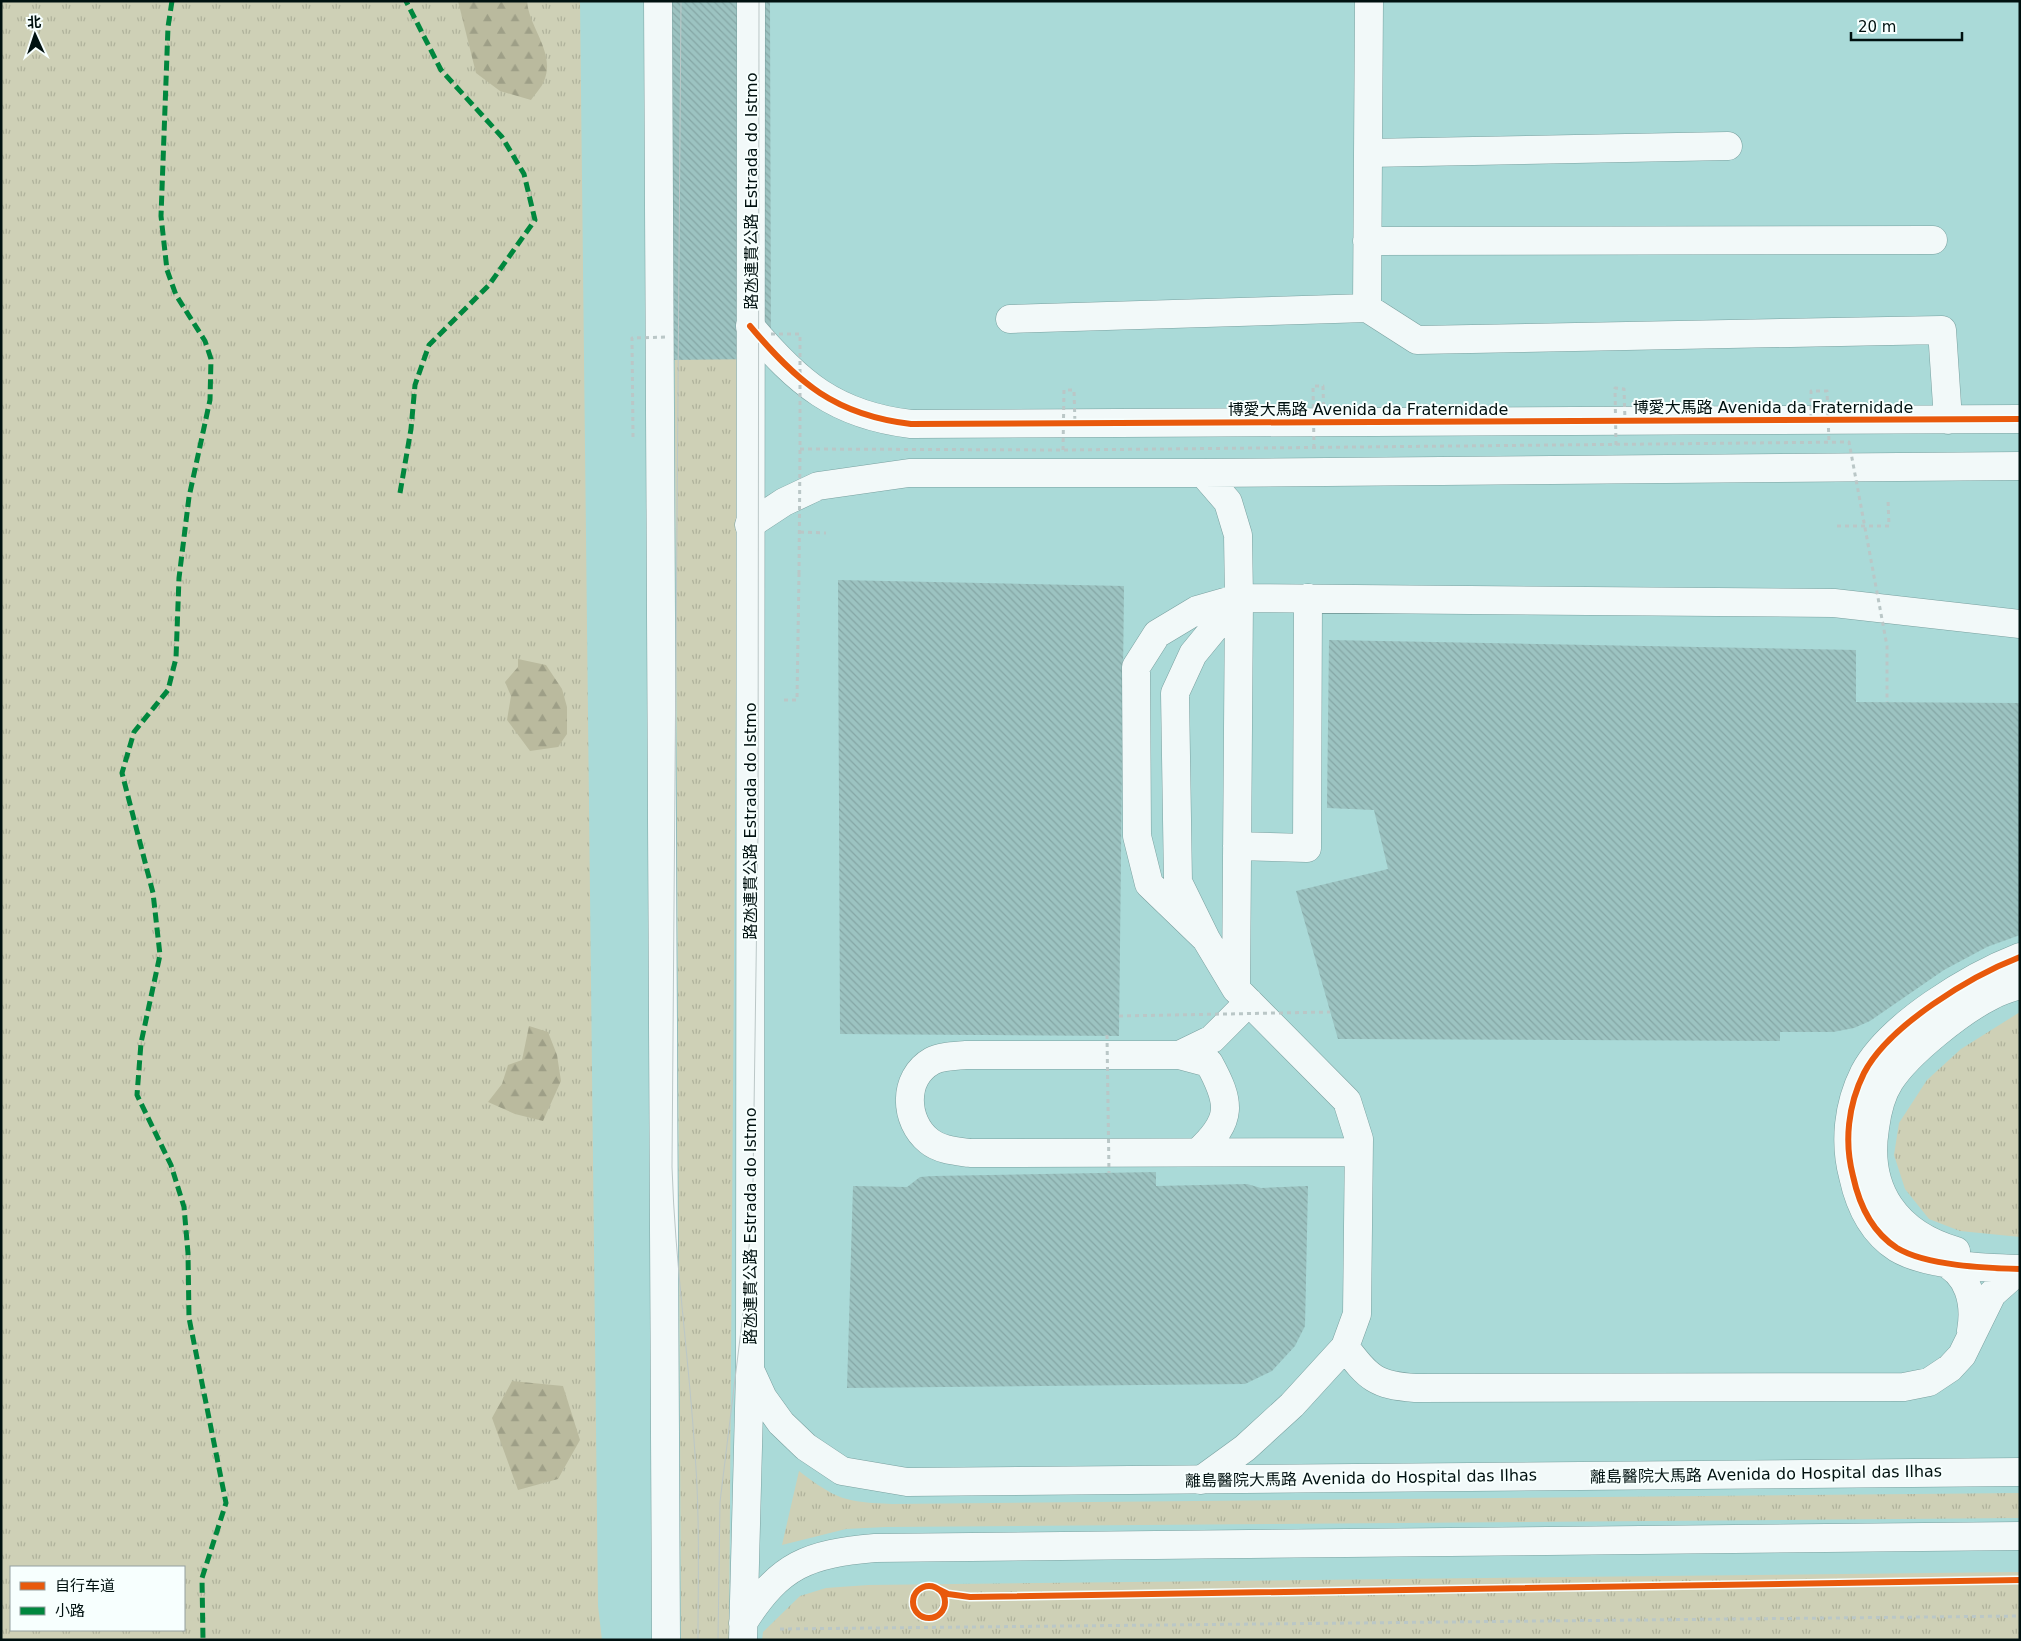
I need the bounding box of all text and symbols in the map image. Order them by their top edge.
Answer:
north arrow [10,10,60,60]
scale bar [1851,10,1962,42]
text: 北 [27,14,42,30]
text: 20 m [1858,18,1896,36]
street label: 路氹連貫公路 Estrada do Istmo [742,73,761,309]
street label: 博愛大馬路 Avenida da Fraternidade [1633,398,1913,417]
street label: 博愛大馬路 Avenida da Fraternidade [1228,400,1508,419]
street label: 路氹連貫公路 Estrada do Istmo [741,703,760,939]
street label: 路氹連貫公路 Estrada do Istmo [741,1108,760,1344]
street label: 離島醫院大馬路 Avenida do Hospital das Ilhas [1590,1461,1942,1487]
street label: 離島醫院大馬路 Avenida do Hospital das Ilhas [1185,1465,1537,1491]
legend [10,1566,185,1631]
text: 自行车道 [55,1577,115,1595]
text: 小路 [55,1602,85,1620]

